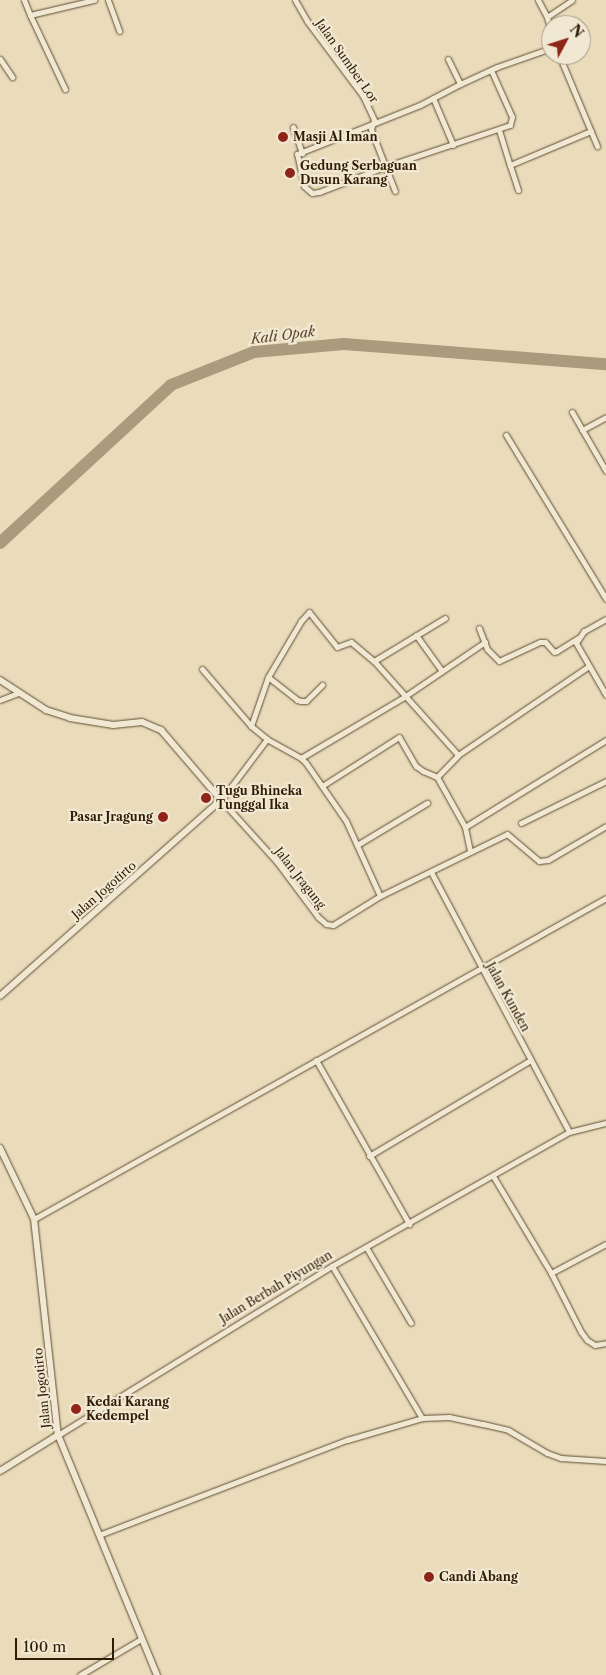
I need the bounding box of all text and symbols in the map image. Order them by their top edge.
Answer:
north arrow [541,15,591,65]
street label: Jalan Sumber Lor [313,16,381,106]
text: N [566,21,588,41]
place label: Masji Al Iman [293,130,378,144]
marker: Masji Al Iman [277,131,289,143]
place label: Gedung Serbaguan Dusun Karang [300,159,417,187]
marker: Gedung Serbaguan Dusun Karang [284,167,296,179]
water label: Kali Opak [250,323,316,347]
place label: Tugu Bhineka Tunggal Ika [216,784,302,812]
marker: Tugu Bhineka Tunggal Ika [200,792,212,804]
place label: Pasar Jragung [69,810,153,824]
marker: Pasar Jragung [157,811,169,823]
street label: Jalan Jragung [272,844,328,912]
street label: Jalan Jogotirto [69,858,139,922]
street label: Jalan Kunden [483,960,533,1034]
street label: Jalan Berbah Piyungan [217,1248,335,1326]
street label: Jalan Jogotirto [31,1347,53,1429]
place label: Kedai Karang Kedempel [86,1395,169,1423]
marker: Kedai Karang Kedempel [70,1403,82,1415]
place label: Candi Abang [439,1570,518,1584]
marker: Candi Abang [423,1571,435,1583]
scale bar [18,1628,116,1660]
text: 100 m [23,1637,66,1656]

